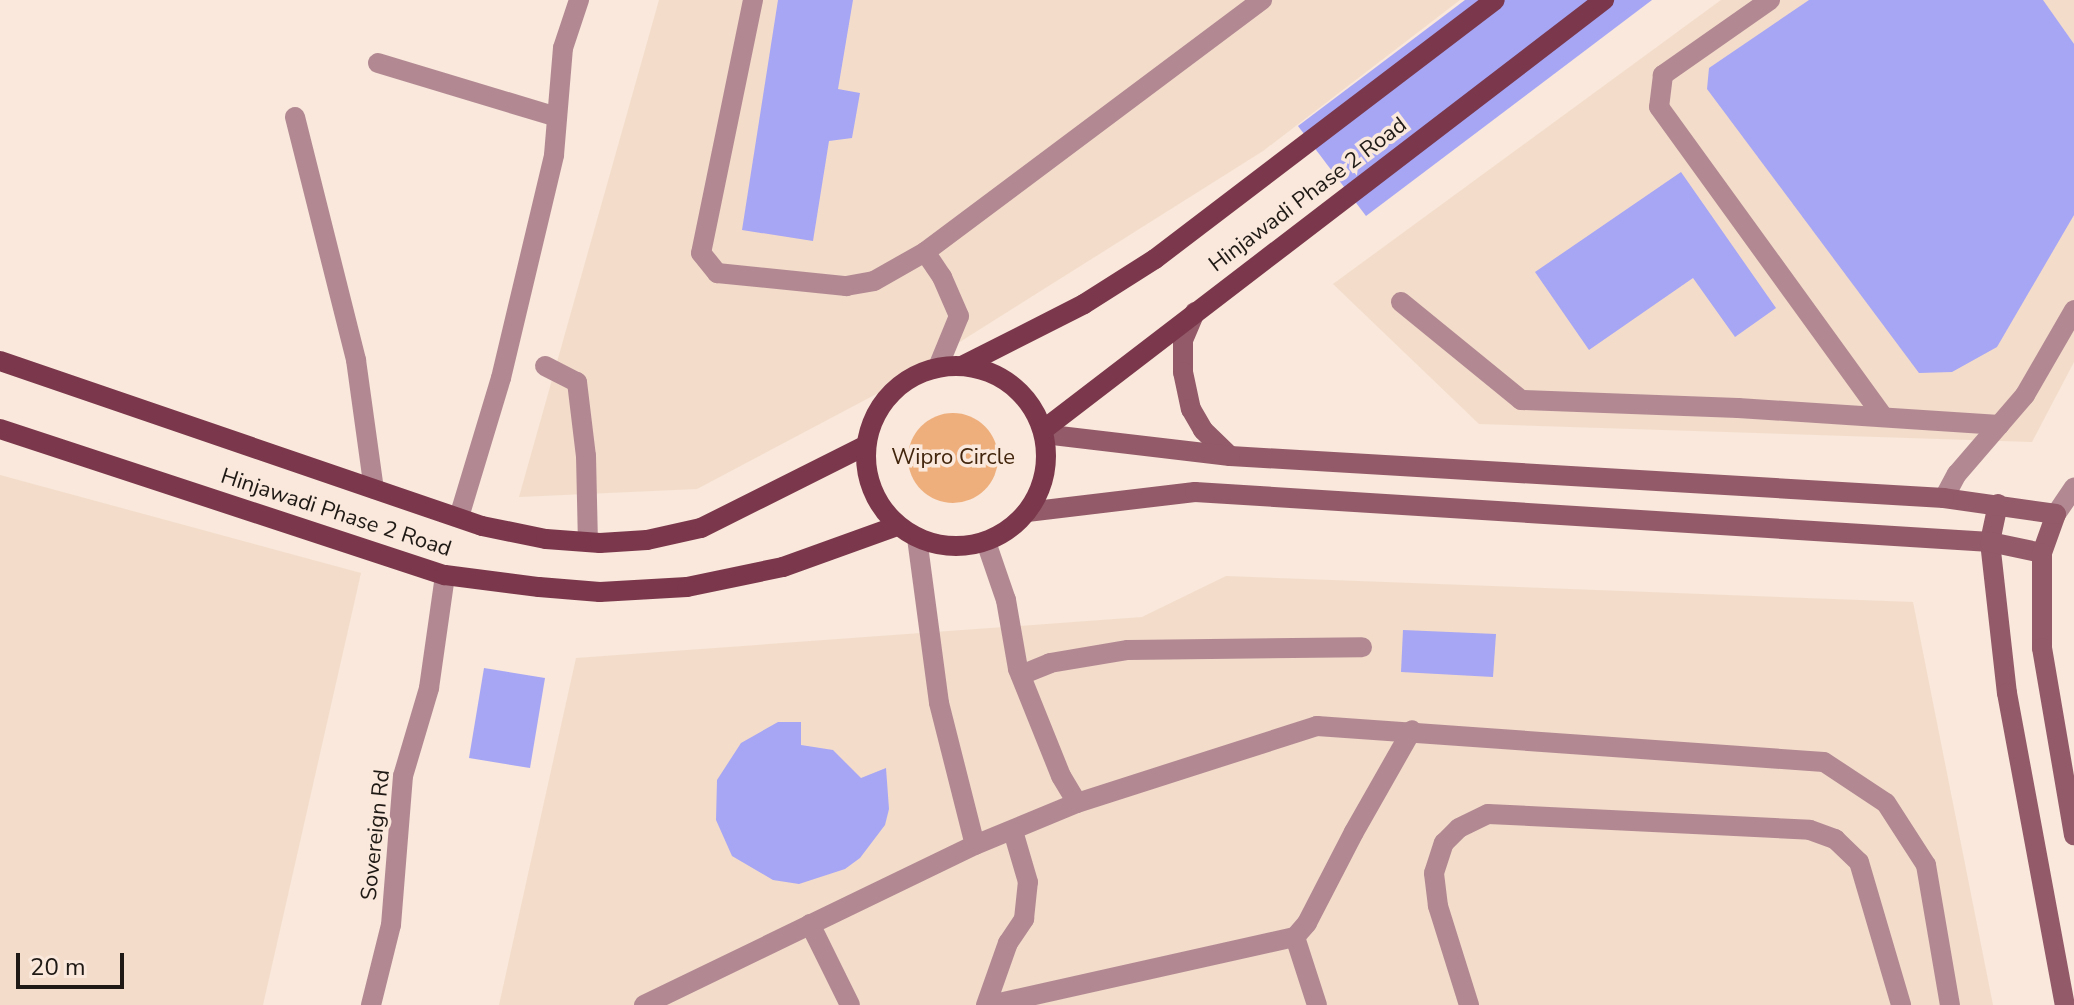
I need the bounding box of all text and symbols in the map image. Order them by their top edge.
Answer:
street label: Hinjawadi Phase 2 Road [1204,112,1412,278]
park label: Wipro Circle [891,445,1015,471]
street label: Hinjawadi Phase 2 Road [217,463,455,563]
street label: Sovereign Rd [356,768,396,902]
scale bar [20,937,128,987]
text: 20 m [30,951,86,983]

